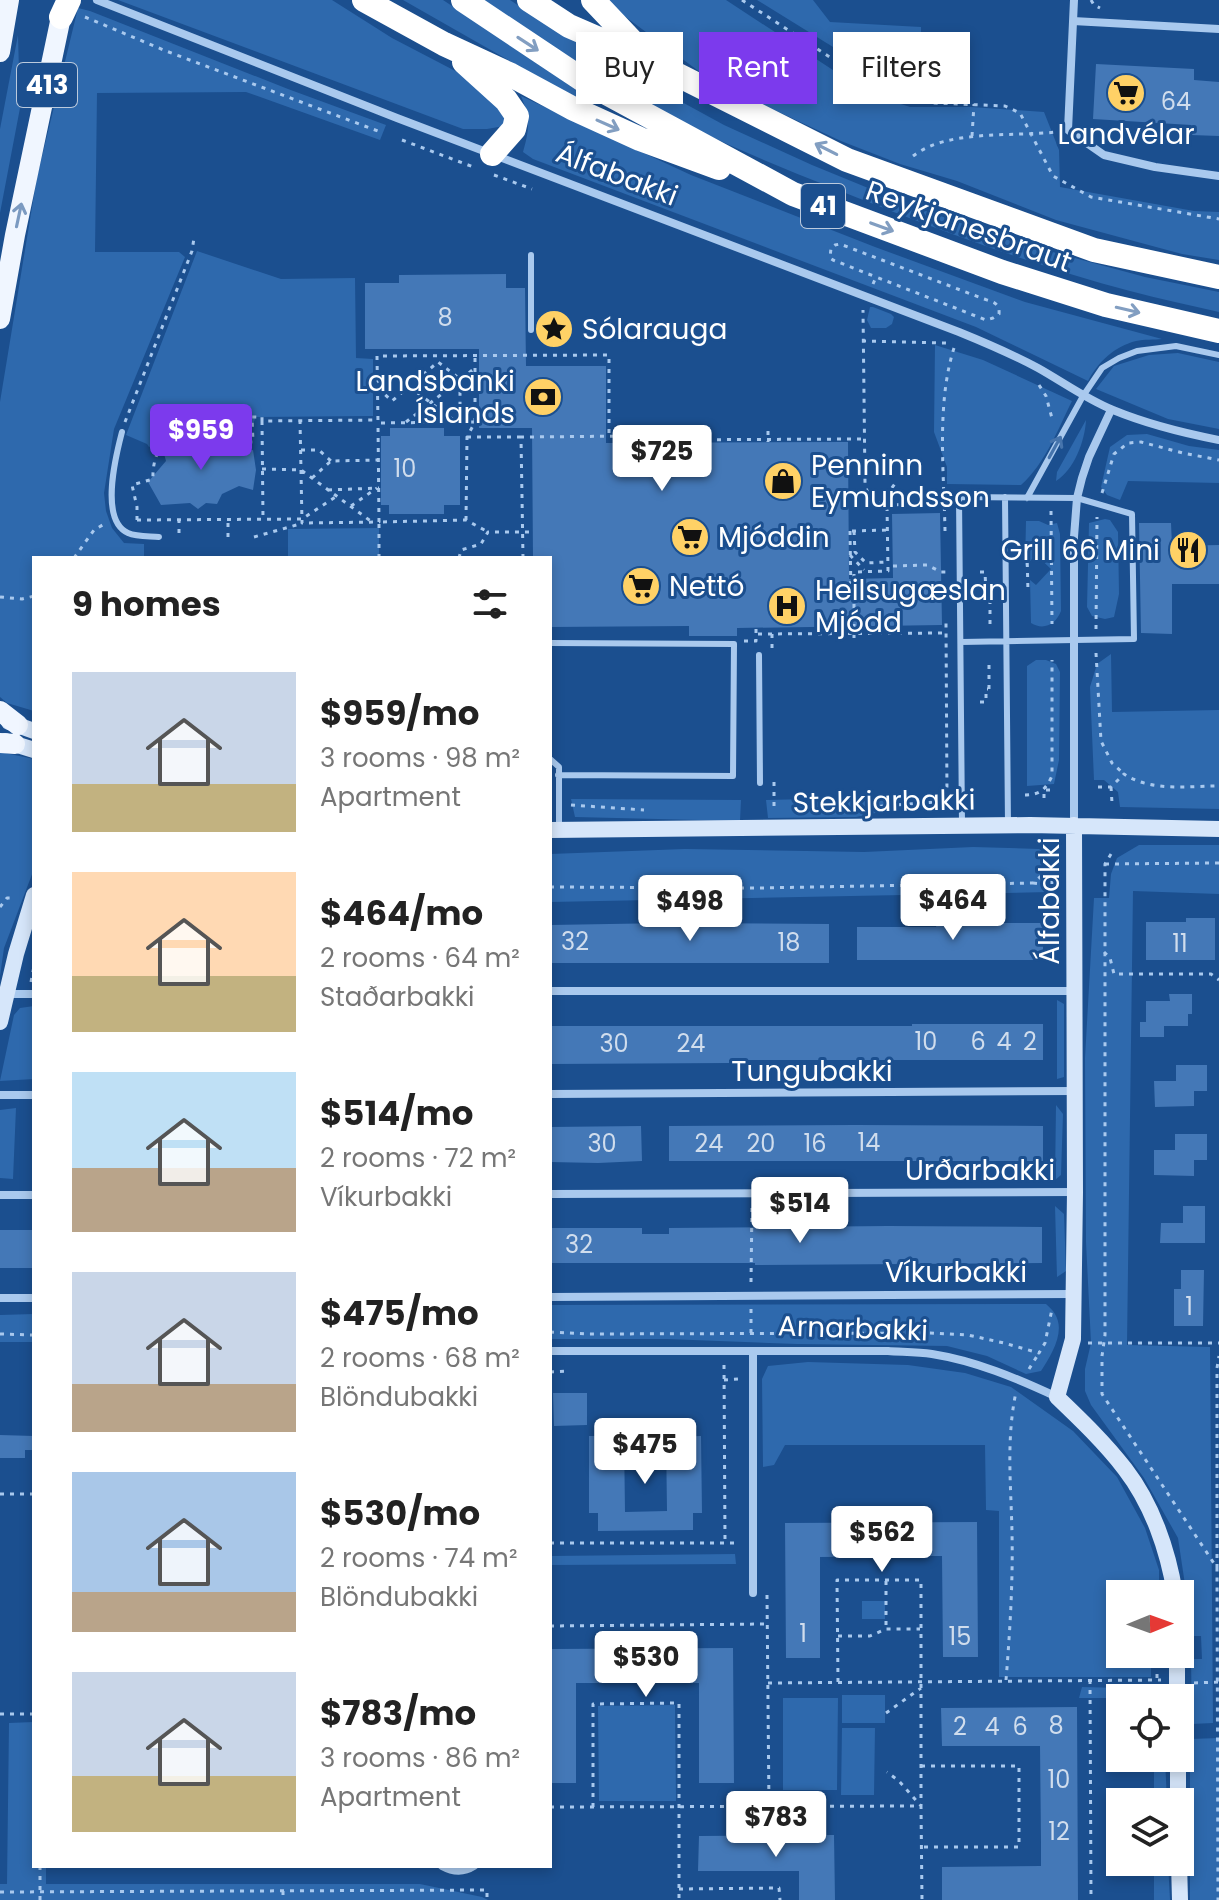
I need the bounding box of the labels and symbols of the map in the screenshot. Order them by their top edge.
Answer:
one-way arrow [516,36,538,52]
road number: 413 [17,63,77,107]
supermarket icon: Landvélar [1105,72,1147,114]
house number: 64 [1161,85,1191,118]
place label: Landvélar [1057,115,1195,154]
one-way arrow [595,118,619,133]
street label: Álfabakki [550,133,683,216]
one-way arrow [815,141,839,157]
street label: Reykjanesbraut [860,171,1077,282]
road number: 41 [801,184,845,228]
one-way arrow [12,203,27,228]
one-way arrow [869,221,894,236]
house number: 8 [437,301,453,334]
one-way arrow [1115,303,1141,318]
place icon: Sólarauga [533,308,575,350]
place label: Sólarauga [582,310,727,349]
place label: Landsbanki Íslands [355,362,515,433]
bank icon: Landsbanki Íslands [522,376,564,418]
pin: $959 [154,404,248,472]
pin: $725 [615,425,709,493]
one-way arrow [1047,436,1063,459]
place label: Penninn Eymundsson [811,446,990,517]
house number: 10 [394,452,416,485]
shop icon: Penninn Eymundsson [762,460,804,502]
supermarket icon: Mjóddin [669,516,711,558]
place label: Mjóddin [718,518,830,557]
restaurant icon: Grill 66 Mini [1167,529,1209,571]
place label: Grill 66 Mini [1001,531,1160,570]
supermarket icon: Nettó [620,565,662,607]
place label: Nettó [669,567,744,606]
place label: Heilsugæslan Mjódd [815,571,1006,642]
hospital icon: Heilsugæslan Mjódd [766,585,808,627]
street label: Stekkjarbakki [792,780,976,823]
street label: Álfabakki [1030,837,1069,965]
pin: $464 [906,874,1000,942]
pin: $498 [643,875,737,943]
house number: 32 [561,925,589,958]
house number: 18 [778,926,800,959]
house number: 11 [1172,927,1188,960]
house number: 10 [915,1025,937,1058]
house number: 6 [970,1025,986,1058]
house number: 4 [996,1025,1012,1058]
house number: 2 [1023,1025,1037,1058]
house number: 30 [599,1027,629,1060]
house number: 24 [677,1027,705,1060]
street label: Tungubakki [731,1052,893,1091]
house number: 14 [858,1126,880,1159]
house number: 30 [587,1127,617,1160]
house number: 24 [695,1127,723,1160]
house number: 20 [747,1127,775,1160]
house number: 16 [804,1127,826,1160]
street label: Urðarbakki [905,1151,1055,1190]
pin: $514 [753,1177,847,1245]
house number: 32 [565,1228,593,1261]
street label: Víkurbakki [885,1253,1027,1292]
house number: 1 [1185,1290,1193,1323]
street label: Arnarbakki [777,1306,929,1351]
pin: $475 [598,1418,692,1486]
pin: $562 [835,1506,929,1574]
north arrow [1106,1580,1194,1668]
house number: 1 [799,1617,807,1650]
house number: 15 [949,1620,971,1653]
pin: $530 [599,1631,693,1699]
house number: 8 [1048,1709,1064,1742]
house number: 2 [953,1710,967,1743]
house number: 4 [984,1710,1000,1743]
house number: 6 [1012,1710,1028,1743]
house number: 10 [1048,1763,1070,1796]
pin: $783 [729,1791,823,1859]
house number: 12 [1048,1815,1070,1848]

